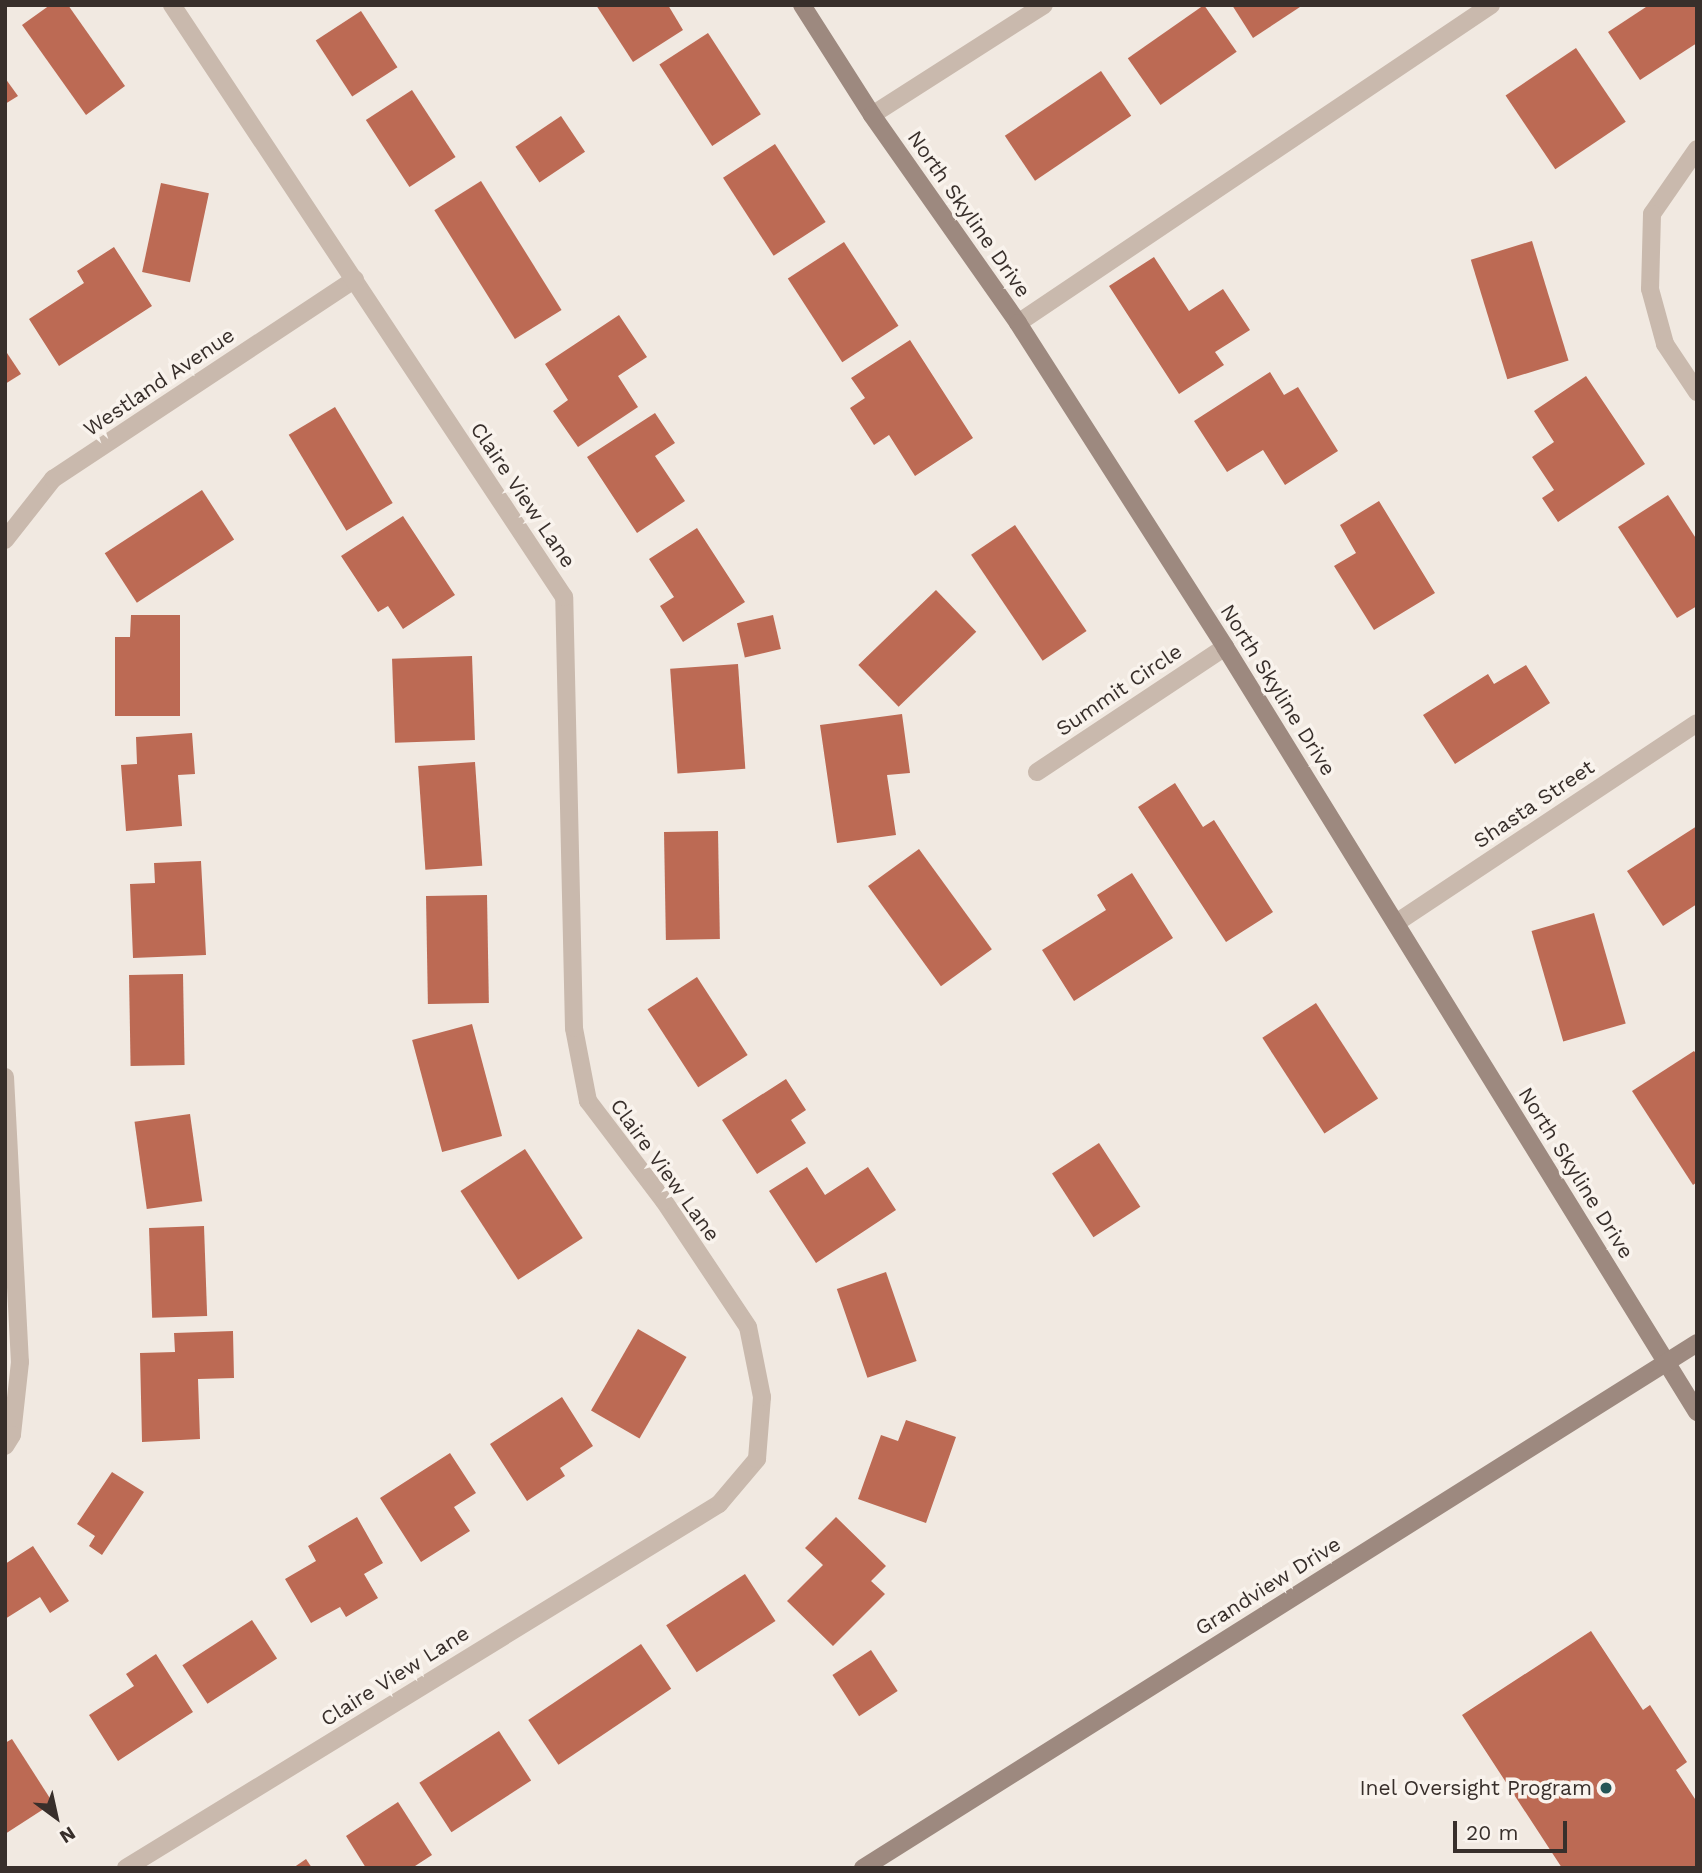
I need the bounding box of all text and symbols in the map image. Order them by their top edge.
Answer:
street label: North Skyline Drive [902,126,1036,302]
street label: Westland Avenue [78,322,240,442]
street label: Claire View Lane [465,417,581,573]
street label: North Skyline Drive [1215,600,1341,780]
street label: Summit Circle [1051,639,1187,741]
street label: Shasta Street [1469,754,1599,854]
street label: North Skyline Drive [1513,1083,1639,1263]
street label: Claire View Lane [605,1093,725,1247]
street label: Grandview Drive [1191,1531,1345,1641]
street label: Claire View Lane [316,1620,474,1732]
place label: Inel Oversight Program [1359,1775,1592,1801]
marker: Inel Oversight Program [1598,1780,1614,1796]
north arrow [21,1782,91,1852]
scale bar [1457,1806,1571,1850]
text: 20 m [1466,1820,1518,1845]
text: N [56,1822,80,1849]

